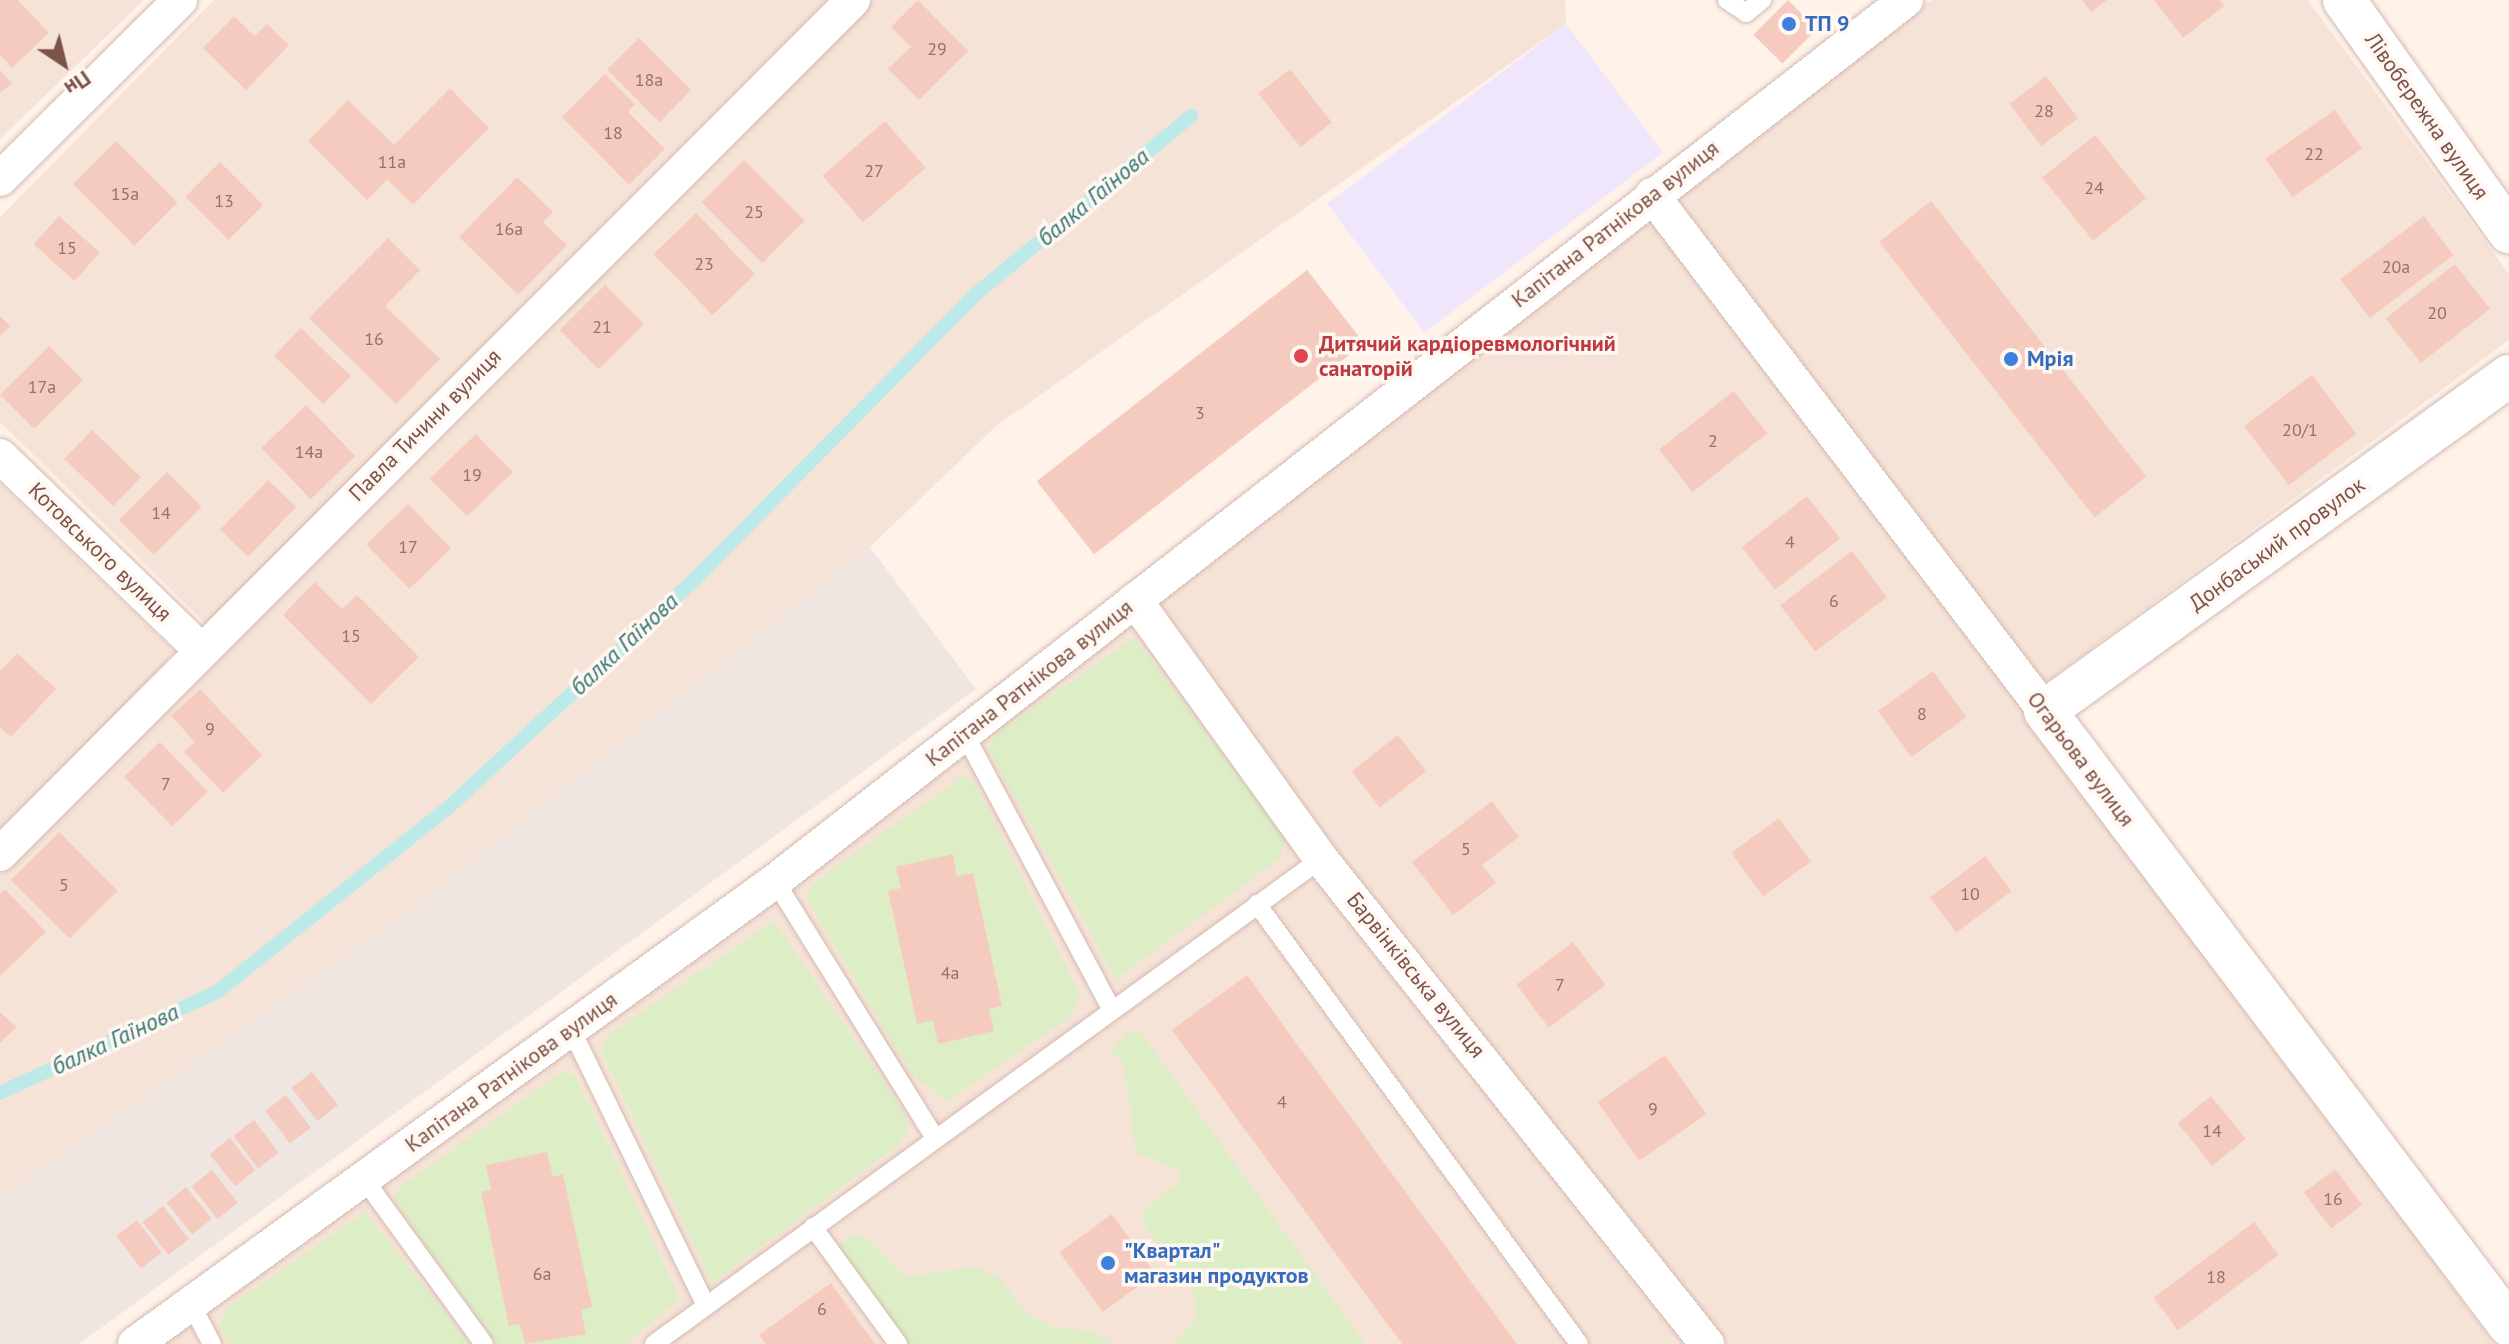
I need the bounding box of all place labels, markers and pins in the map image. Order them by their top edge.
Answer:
place label: ТП 9 [1805,11,1850,37]
marker: ТП 9 [1780,15,1798,33]
place label: Дитячий кардіоревмологічний санаторій [1319,330,1616,382]
marker: Дитячий кардіоревмологічний санаторій [1290,345,1312,367]
place label: Мрія [2027,346,2073,372]
marker: Мрія [2002,350,2020,368]
place label: "Квартал" магазин продуктов [1124,1237,1309,1288]
marker: "Квартал" магазин продуктов [1099,1254,1117,1272]

